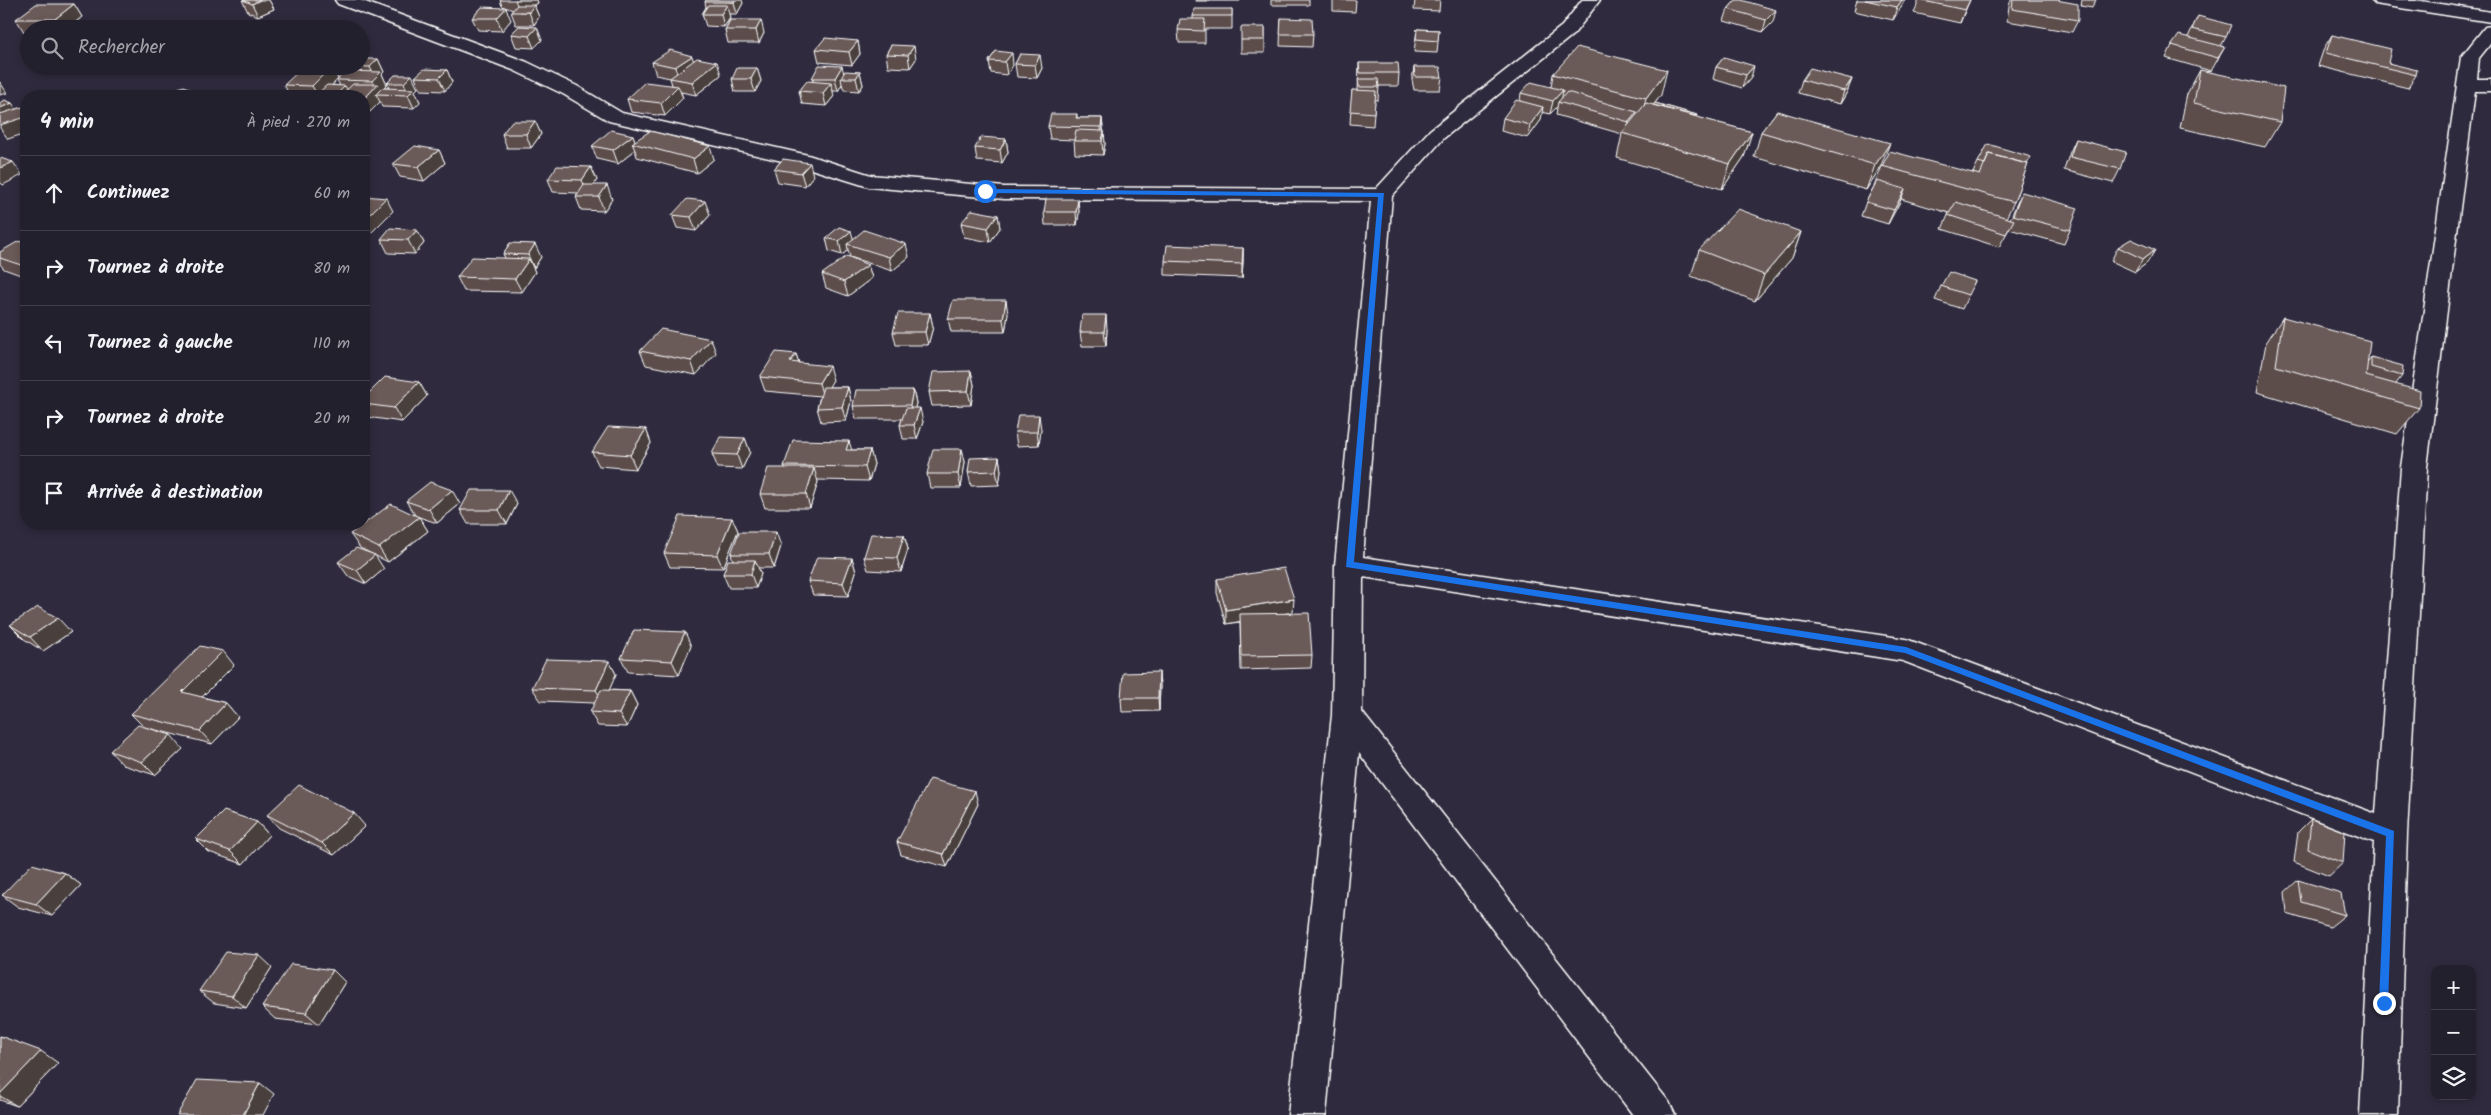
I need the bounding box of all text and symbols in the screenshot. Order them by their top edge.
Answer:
search box [20,20,370,75]
text: Rechercher [78,33,165,63]
icon: search [38,34,66,62]
text: 4 min [40,106,94,139]
text: À pied · 270 m [247,110,350,135]
text: Continuez [87,178,170,208]
icon: ahead [40,179,68,207]
route start [974,180,997,203]
text: 60 m [314,181,350,206]
text: Tournez à droite [87,253,224,283]
icon: right [40,254,68,282]
text: 80 m [313,256,350,281]
text: Tournez à gauche [87,328,233,358]
icon: left [40,329,68,357]
text: 110 m [313,331,350,356]
text: Tournez à droite [87,403,224,433]
icon: right [40,404,68,432]
text: 20 m [314,406,350,431]
text: Arrivée à destination [87,478,263,508]
icon: arrive [40,479,68,507]
map controls [2431,965,2476,1100]
button: + [2431,965,2476,1010]
route end [2373,992,2396,1015]
button: − [2431,1010,2476,1055]
button: layers [2431,1055,2476,1100]

